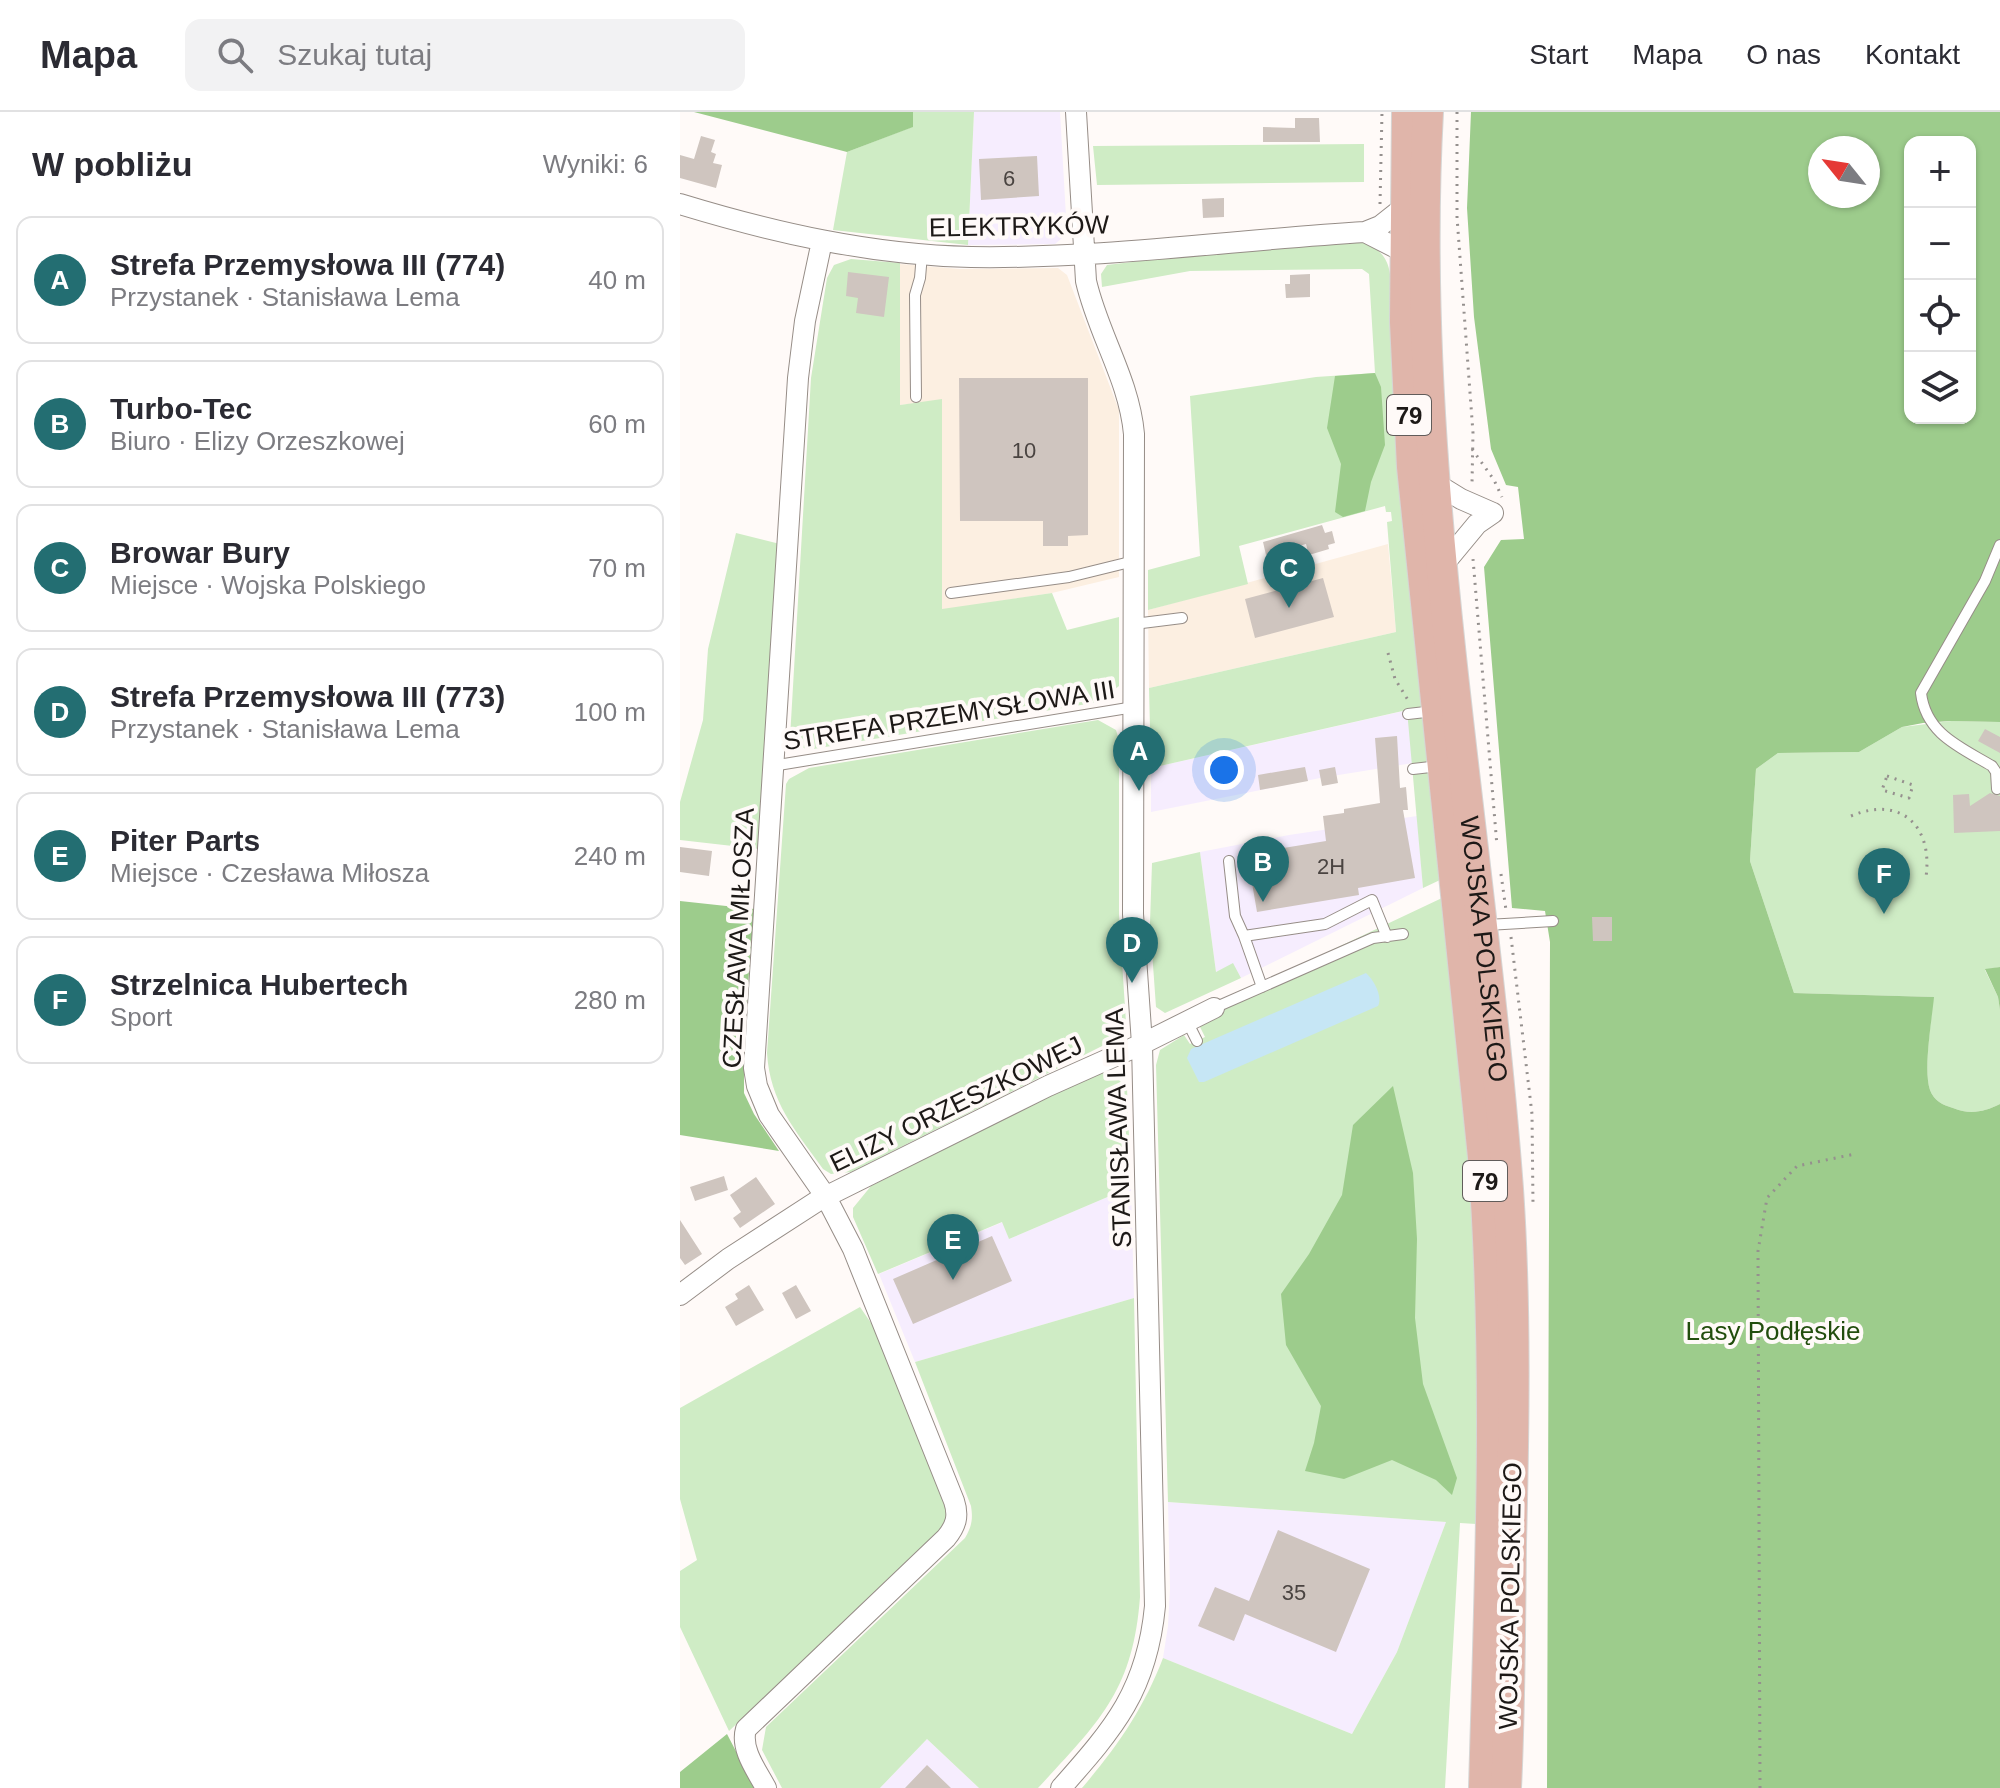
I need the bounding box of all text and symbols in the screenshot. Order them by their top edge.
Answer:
search box [185,19,745,91]
icon: search [213,33,257,77]
text: Mapa [40,34,137,76]
text: Szukaj tutaj [277,38,432,71]
text: Start [1529,39,1588,70]
text: Mapa [1632,39,1702,70]
text: O nas [1746,39,1821,70]
text: Kontakt [1865,39,1960,70]
north arrow [1808,136,1880,208]
map controls [1904,136,1976,424]
button: + [1904,136,1976,208]
text: W pobliżu [32,145,193,183]
text: Wyniki: 6 [543,149,648,179]
house number: 6 [1003,166,1015,191]
button: − [1904,208,1976,280]
street label: ELEKTRYKÓW [929,209,1110,243]
text: Strefa Przemysłowa III (774) [110,248,505,281]
text: A [51,265,69,295]
text: 40 m [588,265,646,295]
button: locate [1904,280,1976,352]
text: Przystanek · Stanisława Lema [110,282,460,312]
button: layers [1904,352,1976,424]
text: Turbo-Tec [110,392,252,425]
road number: 79 [1387,395,1431,435]
text: B [51,409,69,439]
text: 60 m [588,409,646,439]
text: Biuro · Elizy Orzeszkowej [110,426,405,456]
house number: 10 [1012,438,1036,463]
text: Browar Bury [110,536,290,569]
pin: C [1263,542,1315,608]
text: C [51,553,69,583]
text: 70 m [588,553,646,583]
text: Miejsce · Wojska Polskiego [110,570,426,600]
street label: STREFA PRZEMYSŁOWA III [781,674,1117,756]
text: Strefa Przemysłowa III (773) [110,680,505,713]
text: D [51,697,69,727]
text: 100 m [574,697,646,727]
text: Przystanek · Stanisława Lema [110,714,460,744]
pin: A [1113,725,1165,791]
your location [1204,750,1244,790]
street label: CZESŁAWA MIŁOSZA [716,806,760,1069]
street label: WOJSKA POLSKIEGO [1454,814,1514,1083]
text: Piter Parts [110,824,260,857]
pin: B [1237,836,1289,902]
text: E [51,841,69,871]
text: 240 m [574,841,646,871]
pin: F [1858,848,1910,914]
house number: 2H [1317,854,1345,879]
text: Miejsce · Czesława Miłosza [110,858,429,888]
pin: D [1106,917,1158,983]
text: Strzelnica Hubertech [110,968,408,1001]
text: F [52,985,68,1015]
text: 280 m [574,985,646,1015]
text: Sport [110,1002,172,1032]
street label: STANISŁAWA LEMA [1099,1007,1137,1249]
street label: ELIZY ORZESZKOWEJ [825,1030,1087,1178]
road number: 79 [1463,1161,1507,1201]
pin: E [927,1214,979,1280]
park label: Lasy Podłęskie [1686,1316,1860,1346]
street label: WOJSKA POLSKIEGO [1493,1462,1527,1730]
house number: 35 [1282,1580,1306,1605]

